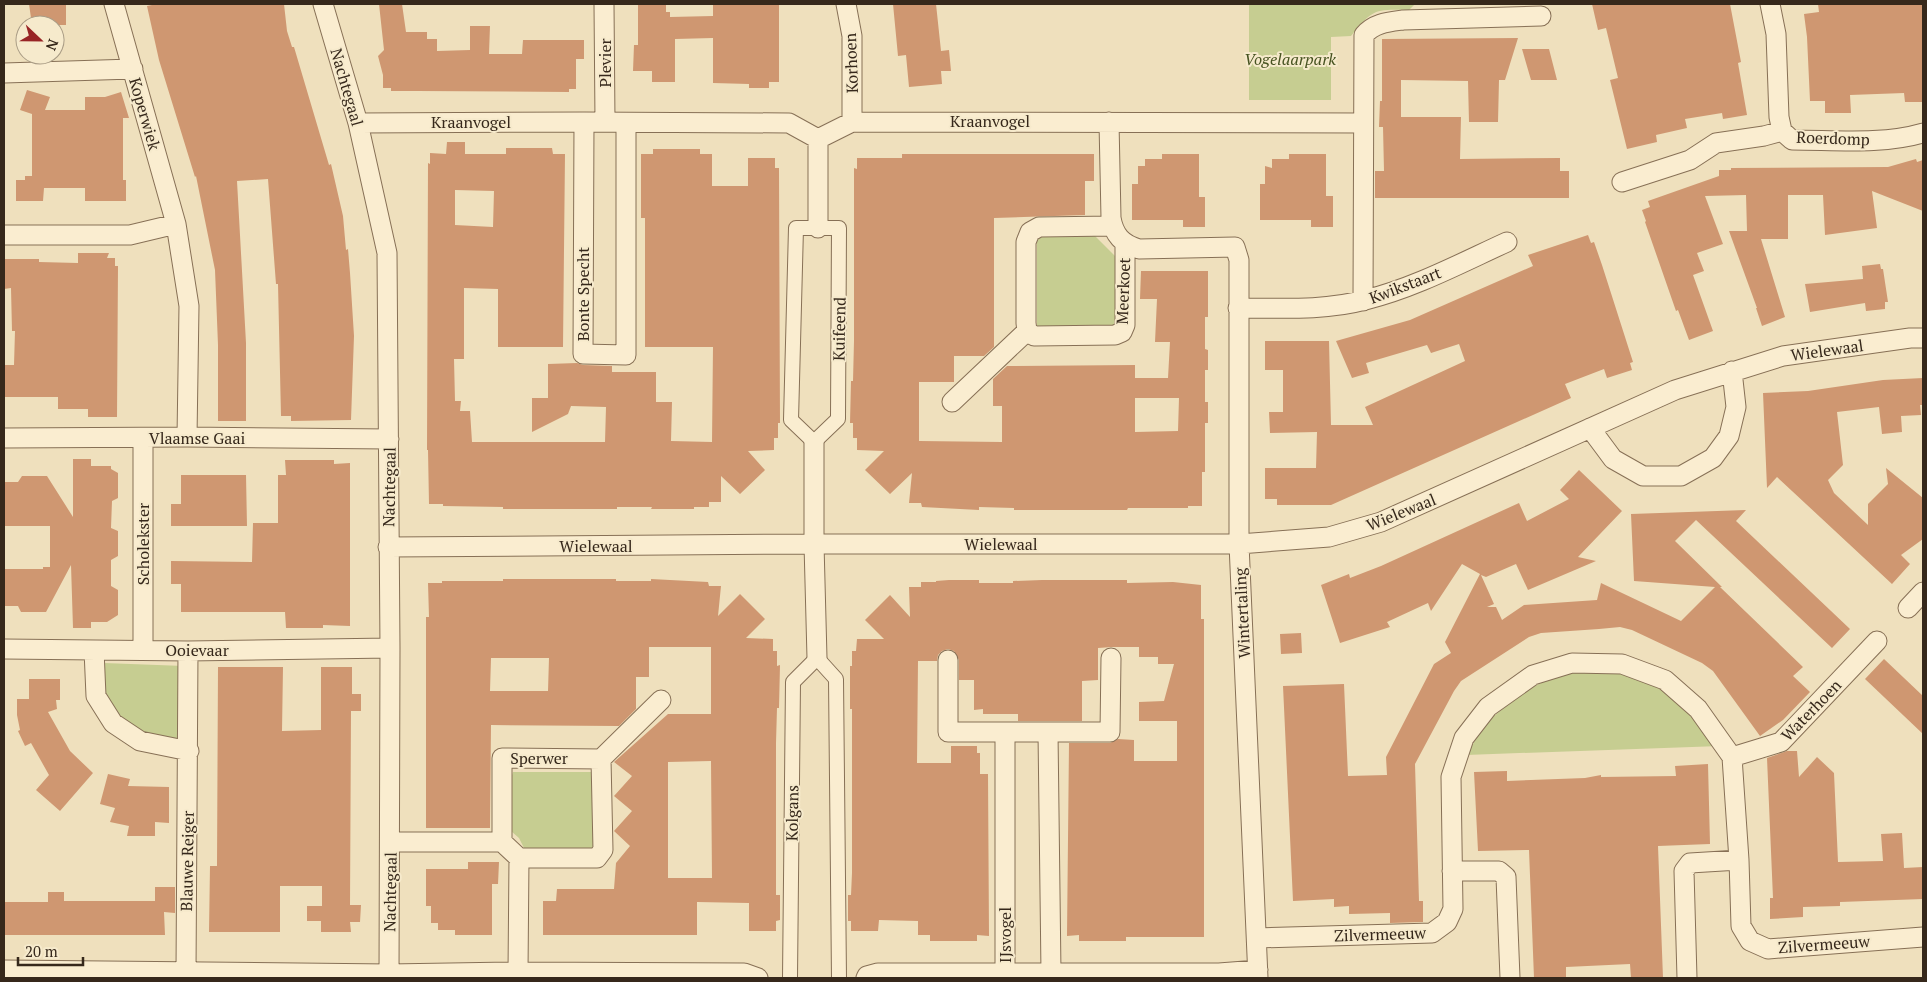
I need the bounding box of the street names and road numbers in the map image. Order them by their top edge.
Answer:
street label: Korhoen [839,32,863,94]
street label: Plevier [594,38,616,88]
street label: Nachtegaal [325,46,369,129]
street label: Koperwiek [124,75,166,154]
street label: Kraanvogel [950,110,1030,132]
street label: Kraanvogel [431,111,511,133]
street label: Roerdomp [1796,126,1870,150]
street label: Bonte Specht [572,247,594,341]
street label: Meerkoet [1111,257,1135,325]
street label: Kwikstaart [1366,261,1444,309]
street label: Kuifeend [827,297,851,361]
street label: Wielewaal [1789,334,1865,366]
street label: Vlaamse Gaai [149,427,245,449]
street label: Nachtegaal [377,447,401,527]
street label: Wielewaal [1363,488,1439,536]
street label: Scholekster [132,502,154,585]
street label: Wielewaal [964,533,1038,555]
street label: Wielewaal [559,535,633,557]
street label: Wintertaling [1229,566,1255,659]
street label: Ooievaar [165,639,230,661]
street label: Waterhoen [1776,674,1846,746]
street label: Sperwer [510,747,569,769]
street label: Kolgans [781,785,803,841]
street label: Blauwe Reiger [175,810,199,912]
street label: Nachtegaal [378,852,402,932]
street label: IJsvogel [994,907,1016,963]
street label: Zilvermeeuw [1334,921,1427,947]
street label: Zilvermeeuw [1777,930,1871,958]

